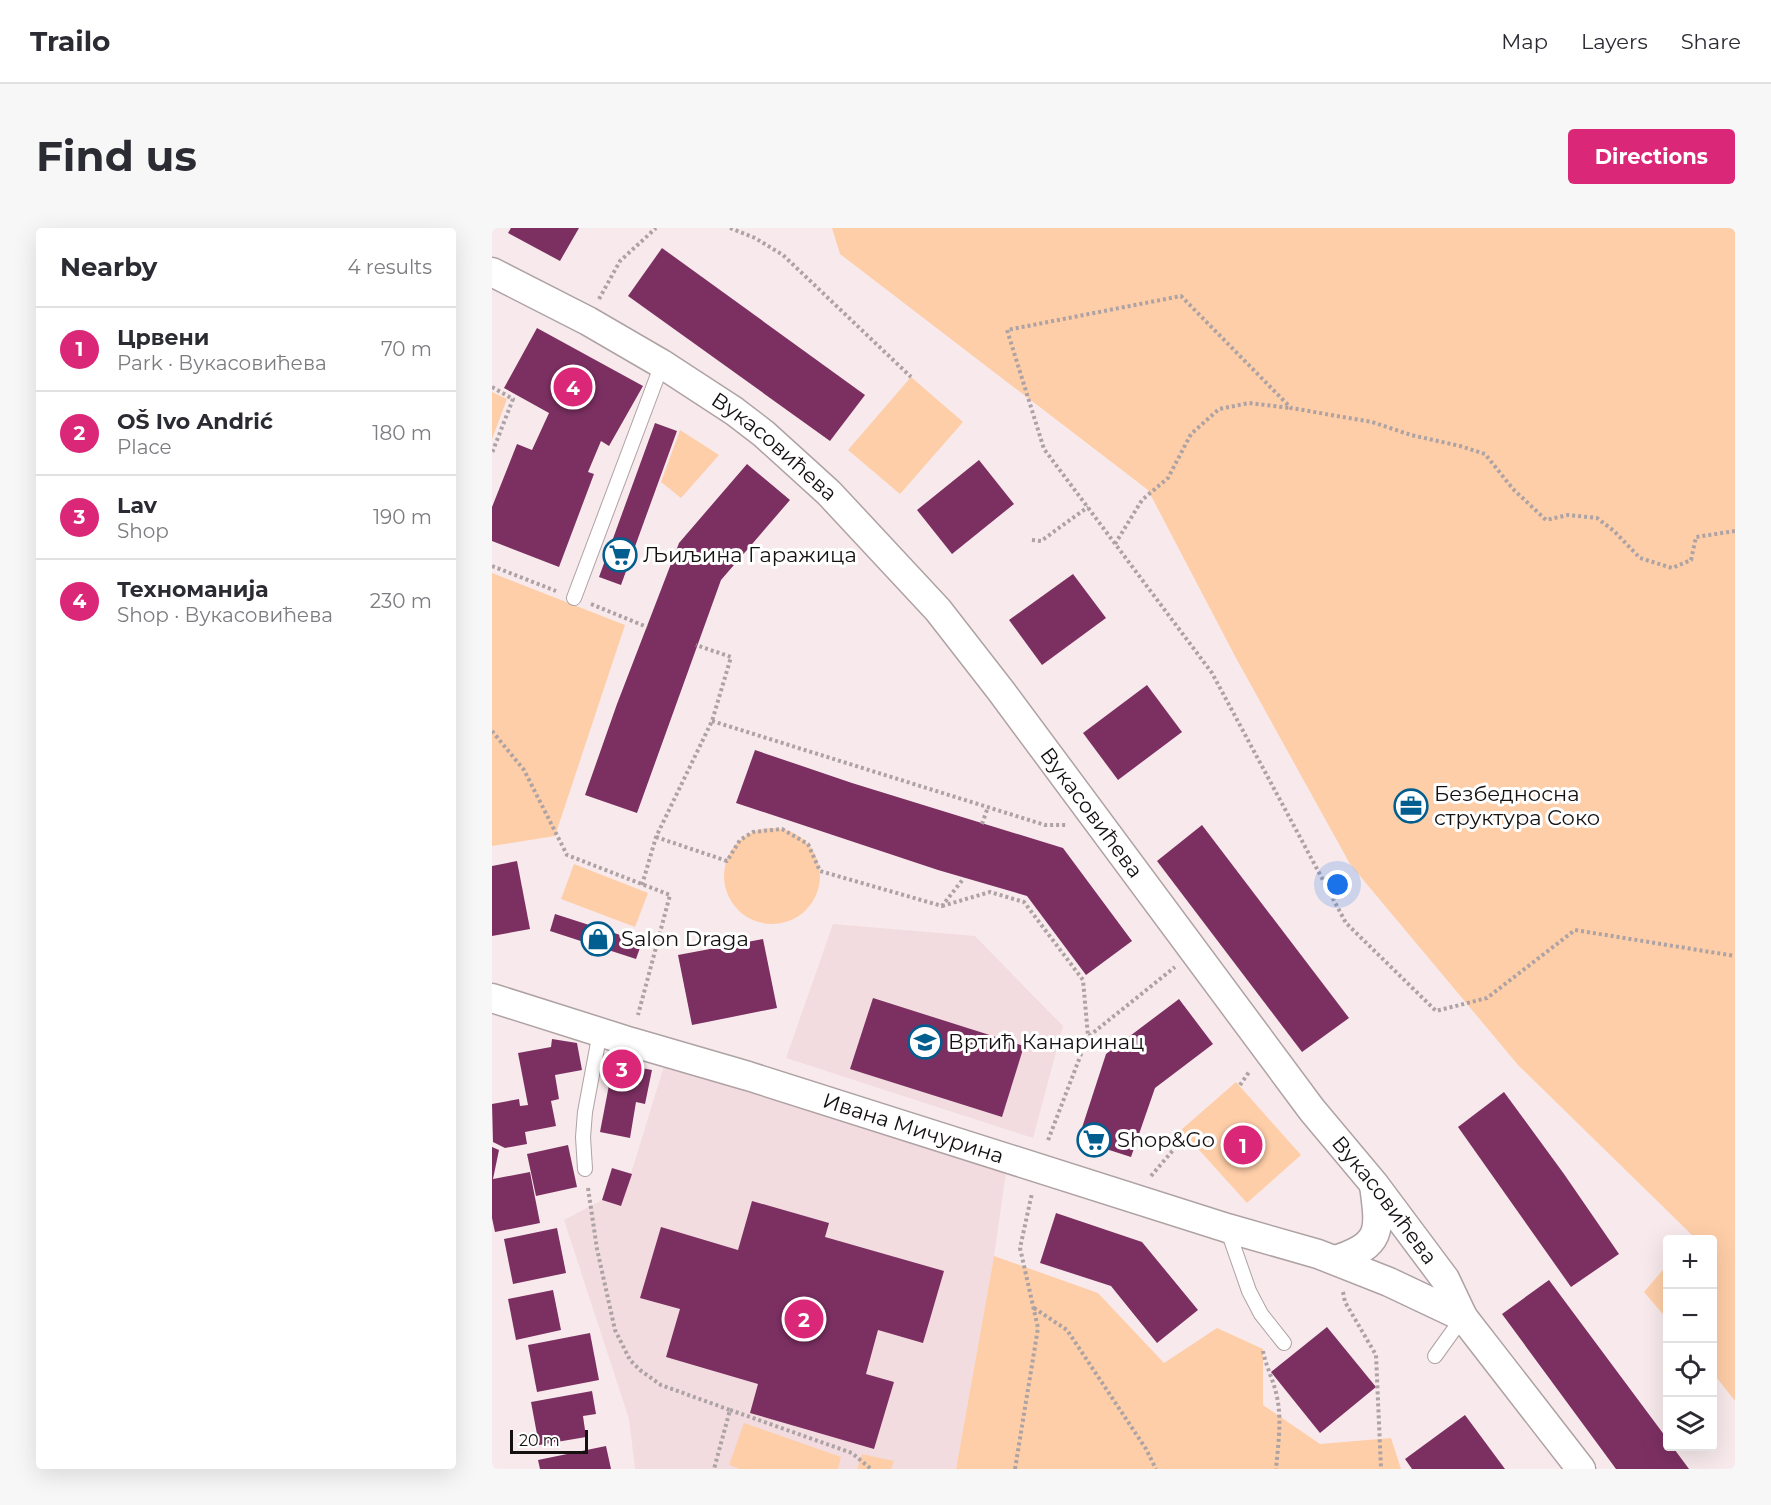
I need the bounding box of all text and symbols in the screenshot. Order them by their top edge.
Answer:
text: Trailo [30,24,110,58]
text: Map [1501,29,1548,54]
text: Layers [1581,29,1648,54]
text: Share [1681,29,1741,54]
button: Directions [1568,129,1735,184]
text: Find us [36,130,197,182]
text: Nearby [60,251,157,283]
text: 4 results [347,255,432,279]
text: Црвени [117,324,210,351]
text: 1 [76,337,83,361]
text: 70 m [381,337,432,361]
text: Park · Вукасовићева [117,351,327,375]
pin: 4 [554,364,592,410]
street label: Вукасовићева [707,387,842,506]
text: OŠ Ivo Andrić [117,408,273,435]
text: 2 [74,421,85,445]
text: 180 m [372,421,432,445]
text: Place [117,435,172,459]
text: Lav [117,492,157,519]
text: 3 [74,505,85,529]
text: 190 m [373,505,432,529]
text: Shop [117,519,169,543]
supermarket icon: Љиљина Гаражица [602,537,638,573]
place label: Љиљина Гаражица [643,542,857,567]
text: Техноманија [117,576,268,603]
text: 4 [73,589,86,613]
text: 230 m [370,589,432,613]
text: Shop · Вукасовићева [117,603,333,627]
street label: Вукасовићева [1035,742,1148,882]
place label: Безбедносна структура Соко [1434,781,1600,830]
office icon: Безбедносна структура Соко [1393,788,1429,824]
your location [1323,870,1352,899]
shop icon: Salon Draga [580,921,616,957]
place label: Salon Draga [621,926,749,951]
school or university icon: Вртић Канаринац [907,1024,943,1060]
place label: Вртић Канаринац [948,1029,1144,1054]
pin: 3 [602,1046,642,1092]
street label: Ивана Мичурина [820,1088,1007,1168]
supermarket icon: Shop&Go [1076,1122,1112,1158]
pin: 1 [1224,1122,1263,1168]
place label: Shop&Go [1117,1127,1215,1152]
street label: Вукасовићева [1327,1131,1443,1269]
map controls [1663,1235,1717,1451]
button: + [1663,1235,1717,1289]
button: − [1663,1289,1717,1343]
pin: 2 [784,1296,824,1342]
button: locate [1663,1343,1717,1397]
button: layers [1663,1397,1717,1451]
scale bar [510,1427,588,1454]
text: 20 m [519,1431,560,1450]

